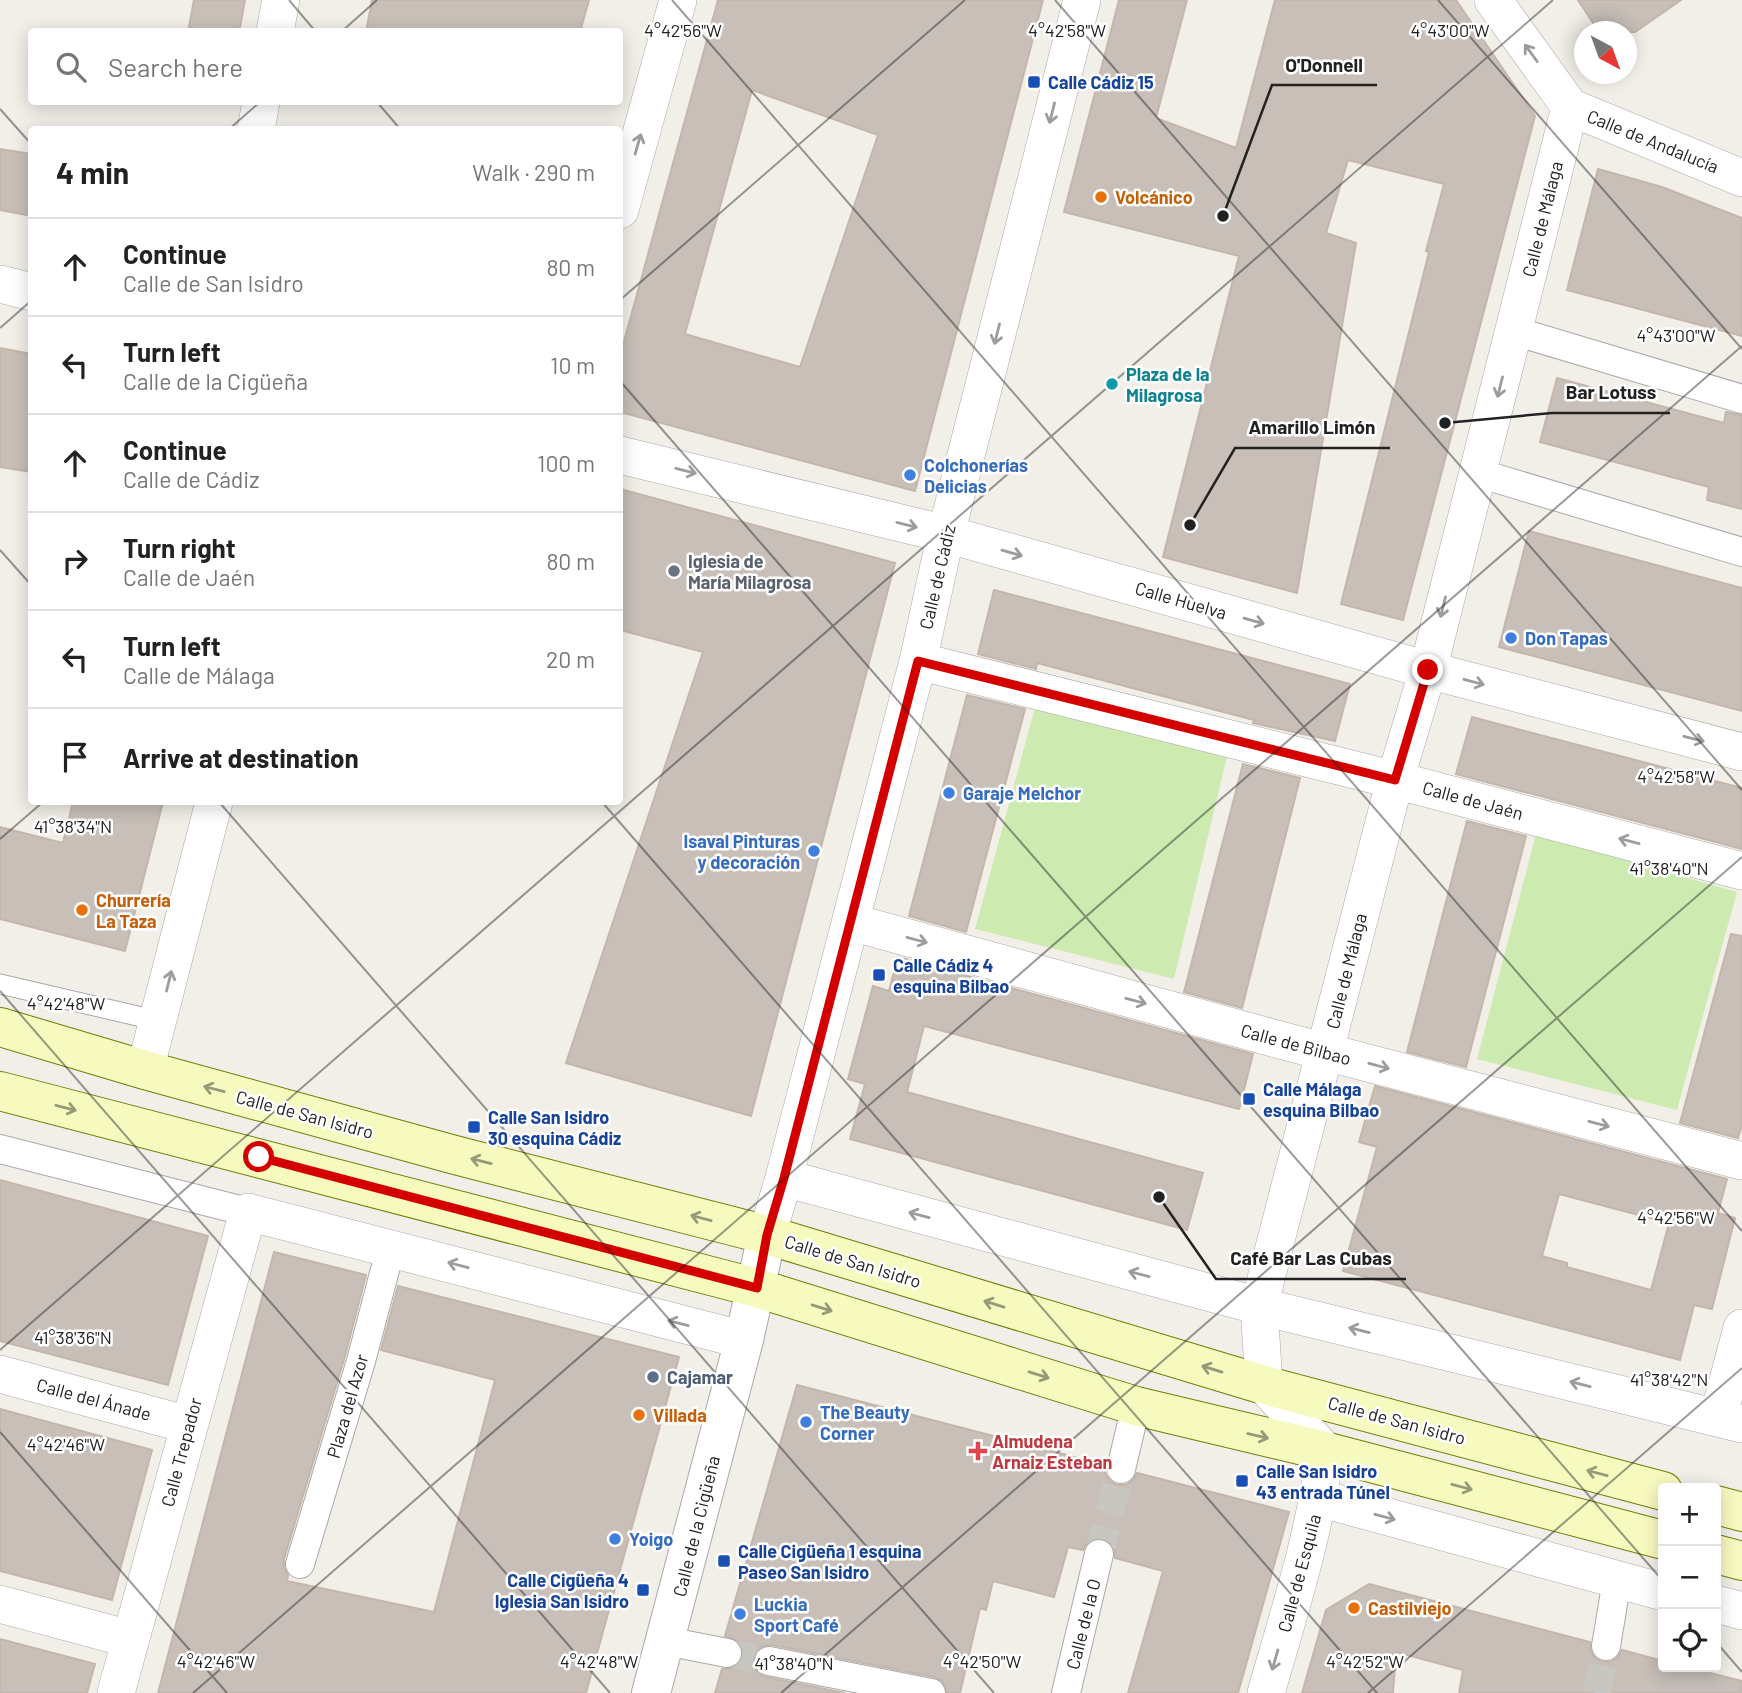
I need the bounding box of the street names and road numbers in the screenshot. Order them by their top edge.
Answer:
street label: Calle de Andalucía [1584,105,1722,177]
street label: Calle de Málaga [1517,159,1567,279]
street label: Calle de Cádiz [914,523,960,631]
street label: Calle Huelva [1133,576,1229,624]
street label: Calle de Jaén [1420,776,1526,824]
street label: Calle de Málaga [1321,911,1371,1031]
street label: Calle de Bilbao [1238,1019,1354,1069]
street label: Calle de San Isidro [234,1085,376,1143]
street label: Calle de San Isidro [782,1230,924,1292]
street label: Plaza del Azor [322,1351,372,1461]
street label: Calle del Ánade [34,1373,154,1425]
street label: Calle de San Isidro [1326,1391,1468,1449]
street label: Calle Trepador [156,1395,206,1509]
street label: Calle de la Cigüeña [668,1453,724,1599]
street label: Calle de Esquila [1273,1511,1325,1635]
street label: Calle de la O [1061,1576,1105,1672]

